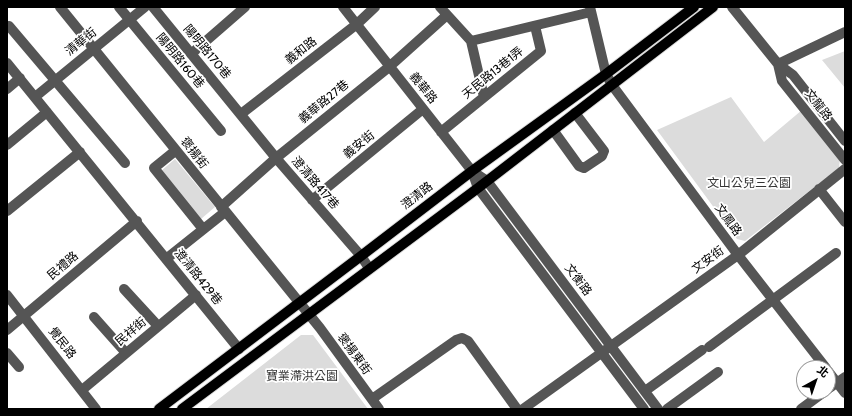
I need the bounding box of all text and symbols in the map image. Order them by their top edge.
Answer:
street label: 陽明路170巷 [180,22,234,82]
street label: 清華街 [62,25,100,59]
street label: 陽明路160巷 [153,31,207,91]
street label: 義和路 [282,34,320,68]
street label: 天民路13巷1弄 [460,44,526,102]
street label: 義華路 [406,69,440,107]
street label: 義華路27巷 [296,77,352,127]
street label: 文龍路 [801,86,835,124]
street label: 義安街 [340,128,378,162]
street label: 褒揚街 [177,134,211,172]
street label: 澄清路417巷 [288,154,342,212]
park label: 文山公兒三公園 [707,176,791,190]
street label: 澄清路 [398,179,436,213]
street label: 文鳳路 [712,201,744,239]
street label: 文安街 [689,244,727,276]
street label: 澄清路429巷 [171,246,225,308]
street label: 民禮路 [45,249,81,283]
street label: 文衡路 [561,261,595,299]
street label: 民祥街 [113,315,149,349]
street label: 覺民路 [45,324,79,362]
street label: 褒揚東街 [334,330,374,378]
north arrow [796,360,836,400]
text: 北 [814,363,832,380]
park label: 寶業滯洪公園 [266,369,338,383]

